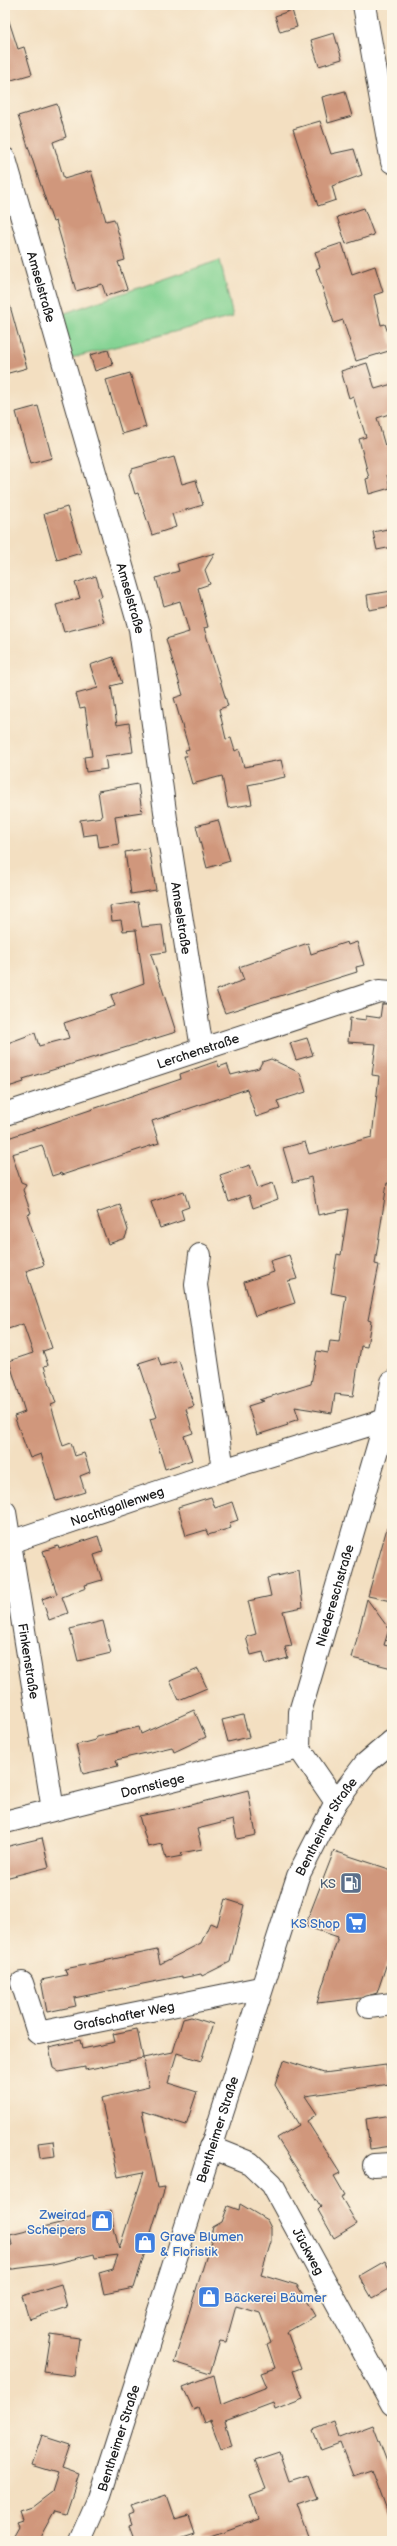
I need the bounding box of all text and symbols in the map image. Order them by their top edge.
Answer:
street label: Amselstraße [23,250,59,325]
street label: Amselstraße [112,561,148,635]
street label: Amselstraße [167,881,194,956]
street label: Lerchenstraße [155,1030,242,1073]
street label: Nachtigallenweg [69,1484,166,1530]
street label: Niedereschstraße [313,1542,358,1649]
street label: Finkenstraße [14,1622,42,1701]
street label: Dornstiege [119,1770,186,1802]
street label: Bentheimer Straße [292,1774,361,1879]
fuel station icon: KS [338,1870,364,1896]
place label: KS [320,1876,336,1892]
supermarket icon: KS Shop [343,1910,369,1936]
place label: KS Shop [291,1916,340,1932]
street label: Grafschafter Weg [72,1999,176,2035]
street label: Bentheimer Straße [193,2074,243,2185]
place label: Zweirad Scheipers [27,2207,87,2238]
shop icon: Zweirad Scheipers [89,2208,115,2234]
street label: Jückweg [288,2225,327,2278]
place label: Grave Blumen & Floristik [160,2229,244,2260]
shop icon: Grave Blumen & Floristik [132,2230,158,2256]
shop icon: Bäckerei Bäumer [196,2284,222,2310]
place label: Bäckerei Bäumer [224,2290,327,2306]
street label: Bentheimer Straße [95,2383,144,2494]

